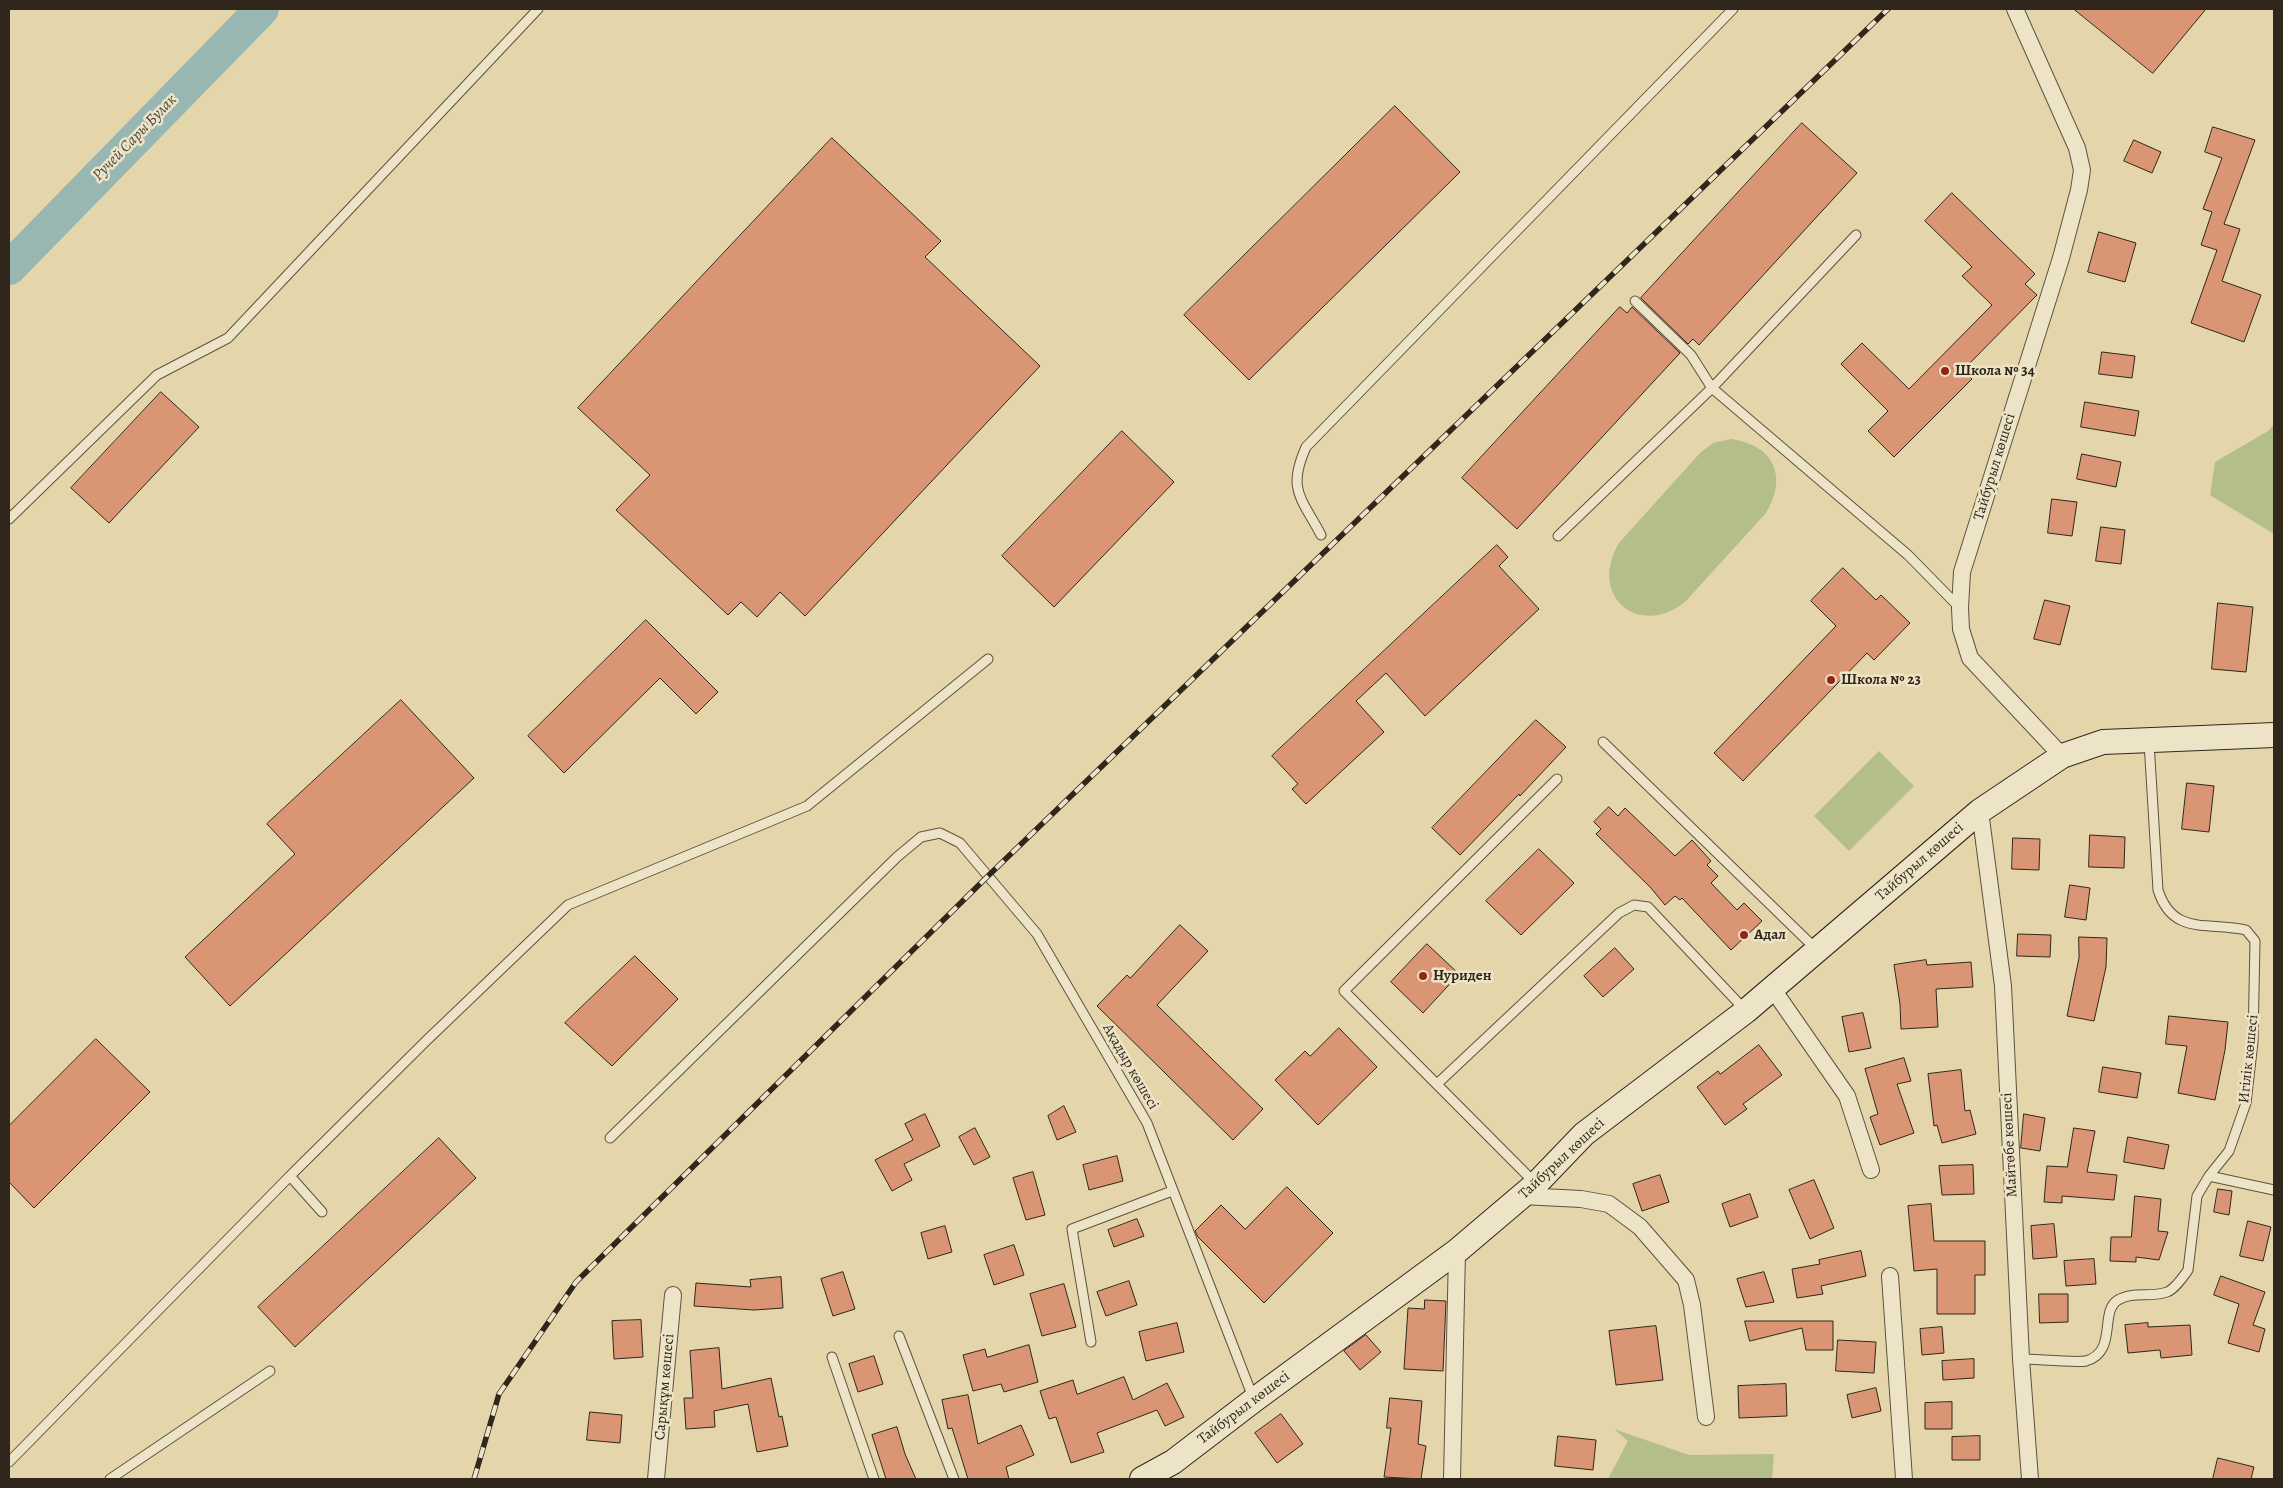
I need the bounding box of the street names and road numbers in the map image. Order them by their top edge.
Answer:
street label: Тайбурыл көшесі [1970,411,2020,523]
street label: Тайбурыл көшесі [1872,819,1968,905]
street label: Игілік көшесі [2235,1014,2263,1104]
street label: Ақадыр көшесі [1098,1021,1162,1113]
street label: Майтөбе көшесі [1998,1092,2022,1198]
street label: Тайбурыл көшесі [1515,1115,1609,1203]
street label: Сарықұм көшесі [651,1333,679,1441]
street label: Тайбурыл көшесі [1194,1367,1294,1449]

